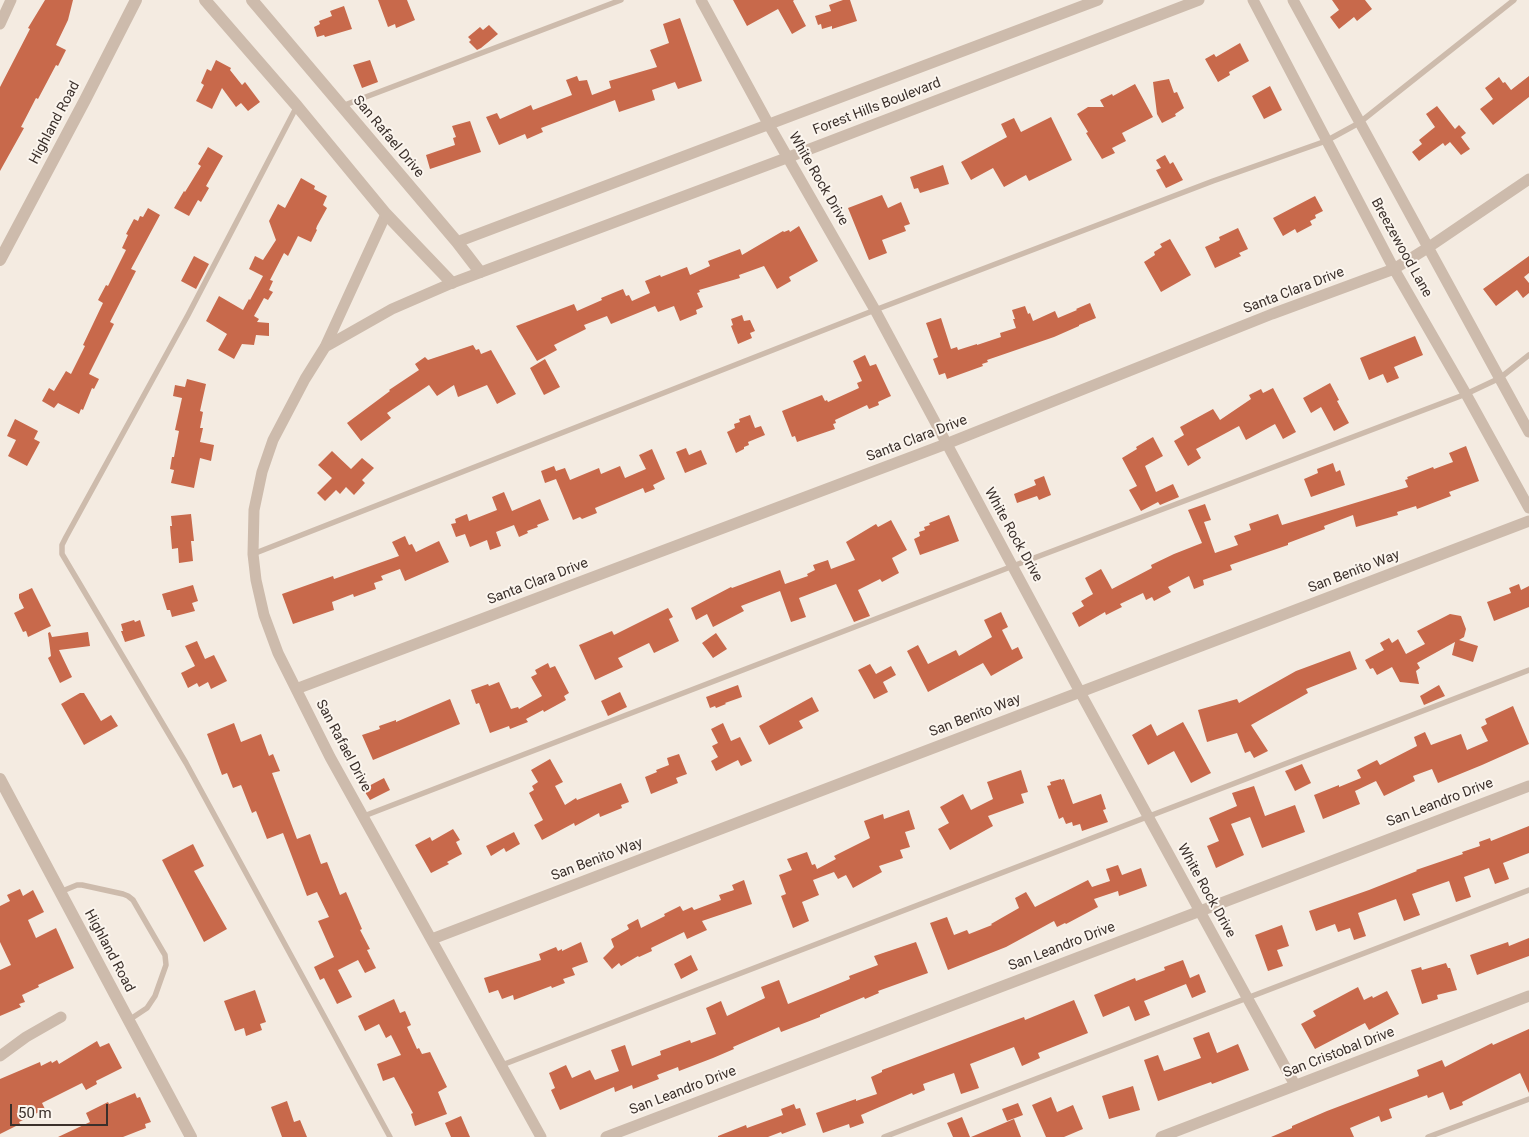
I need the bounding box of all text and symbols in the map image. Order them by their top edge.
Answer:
street label: Forest Hills Boulevard [811,75,943,139]
street label: Highland Road [26,79,84,167]
street label: San Rafael Drive [349,93,427,181]
street label: White Rock Drive [784,129,852,229]
street label: Breezewood Lane [1367,196,1435,300]
street label: Santa Clara Drive [1241,264,1347,318]
street label: Santa Clara Drive [864,412,970,466]
street label: White Rock Drive [980,485,1046,585]
street label: San Benito Way [1306,547,1402,597]
street label: Santa Clara Drive [485,555,591,609]
street label: San Benito Way [927,691,1023,741]
street label: San Rafael Drive [312,697,374,795]
street label: San Leandro Drive [1384,775,1496,831]
street label: San Benito Way [549,835,645,885]
street label: White Rock Drive [1173,841,1239,941]
street label: Highland Road [80,907,138,995]
street label: San Leandro Drive [1006,919,1118,975]
street label: San Cristobal Drive [1281,1024,1397,1082]
street label: San Leandro Drive [627,1063,739,1119]
scale bar [12,1094,110,1126]
text: 50 m [18,1104,52,1122]

